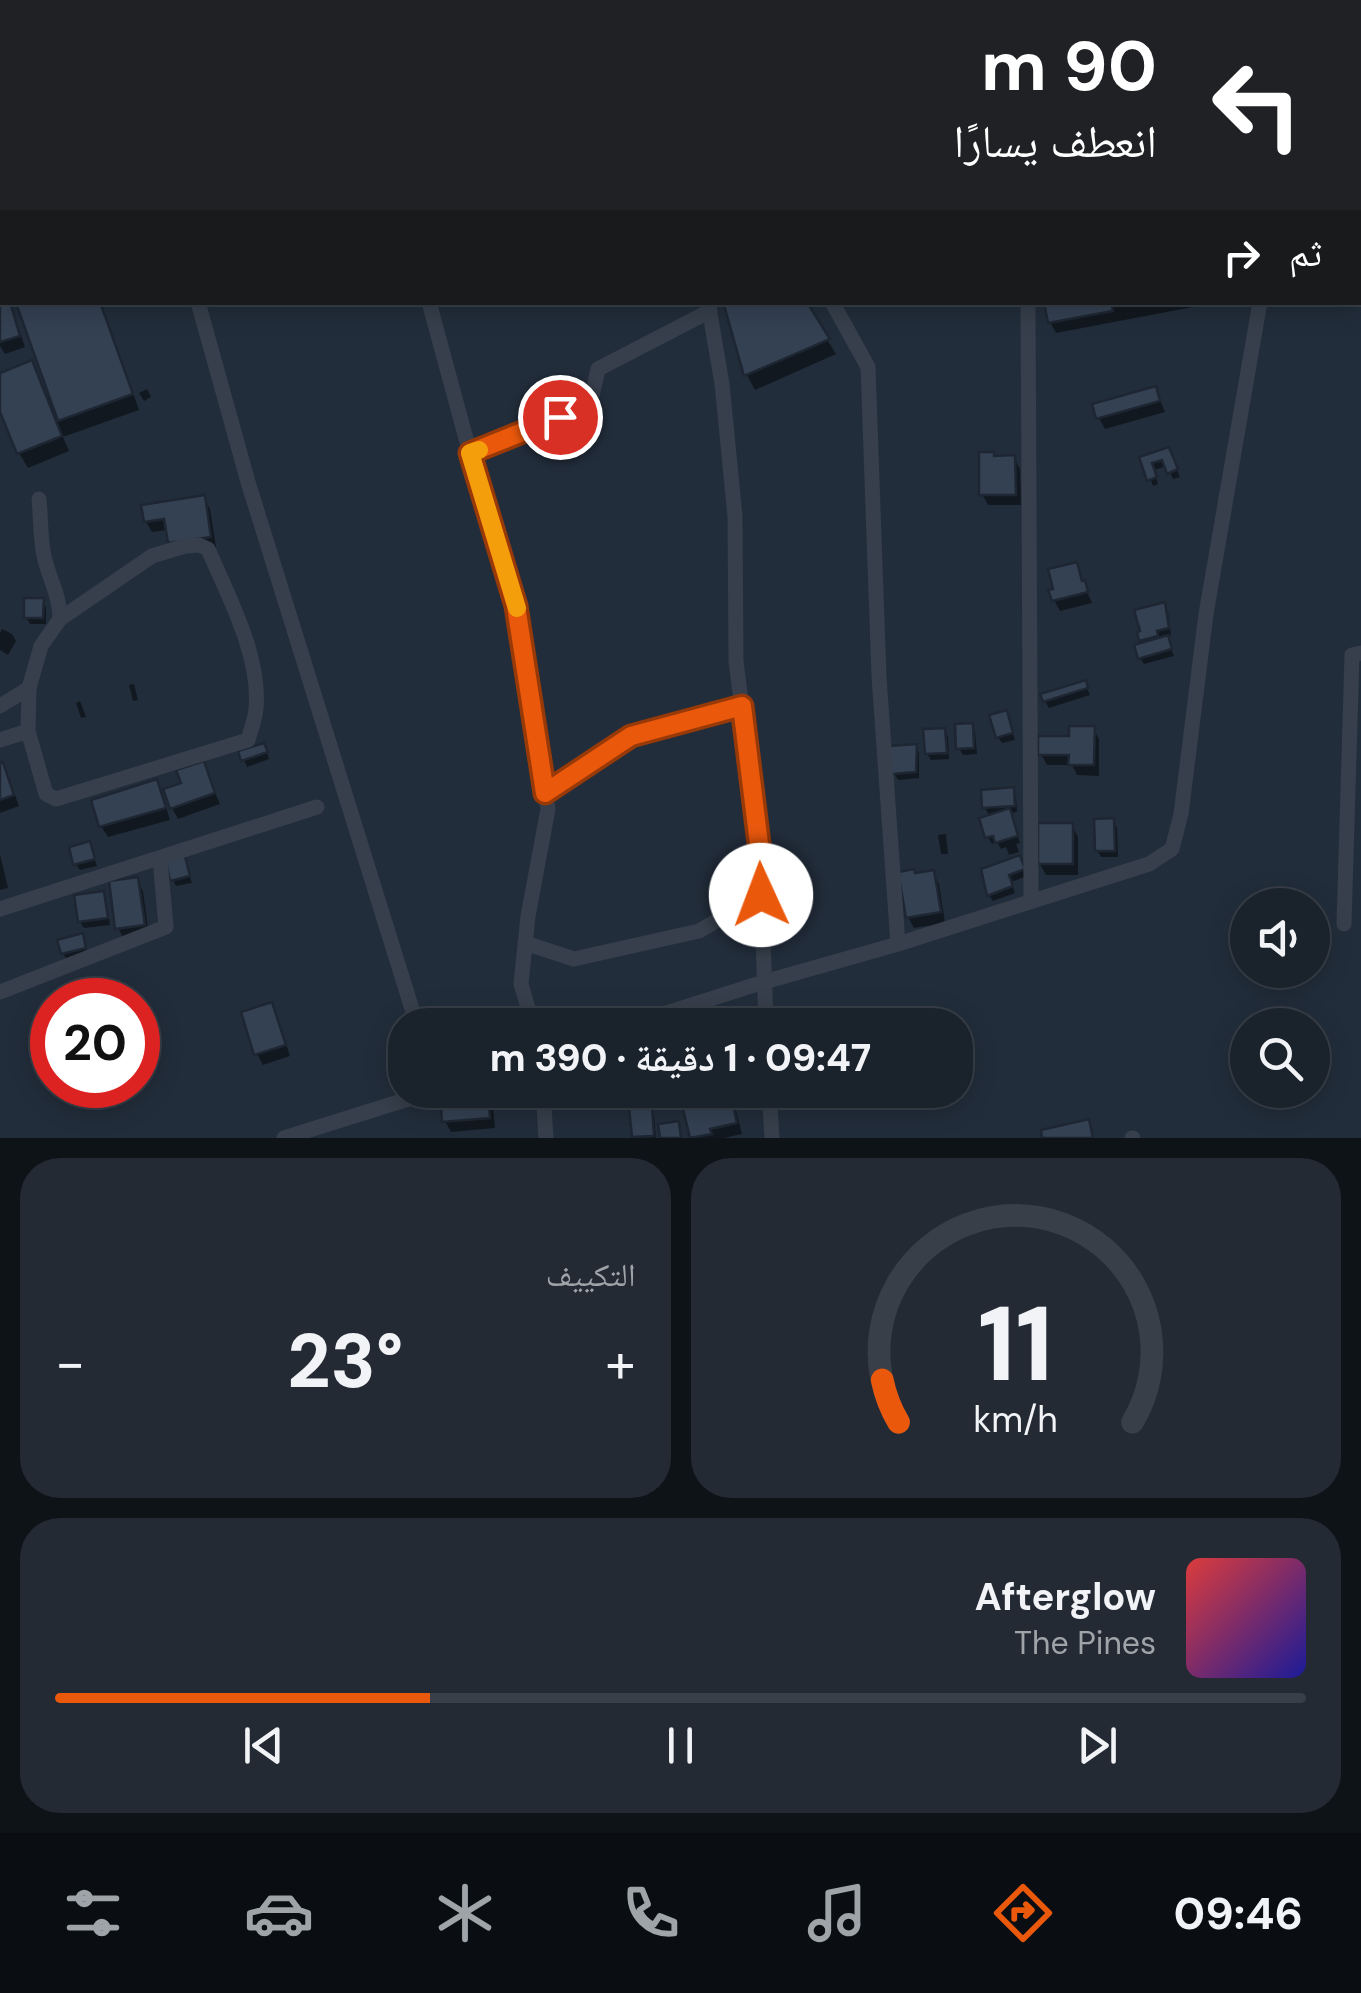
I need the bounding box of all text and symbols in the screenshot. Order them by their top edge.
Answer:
text: 90 m [981,21,1157,112]
icon: left [1192,40,1322,170]
text: انعطف يسارًا [954,112,1157,171]
text: ثم [1289,228,1322,278]
icon: right [1214,230,1269,285]
pin [518,375,603,460]
icon: arrive [533,390,588,445]
position arrow [709,843,813,947]
map controls [1230,888,1330,1108]
button: sound [1230,888,1330,988]
speed limit sign: 20 [30,978,160,1108]
button: search [1230,1008,1330,1108]
text: 09:47 · 1 دقيقة · 390 m [490,1033,871,1083]
text: التكييف [546,1254,636,1296]
text: 11 [978,1277,1054,1412]
text: 23° [287,1313,403,1410]
text: − [55,1327,85,1399]
text: + [605,1327,636,1399]
text: km/h [974,1397,1058,1443]
text: Afterglow [975,1572,1156,1622]
text: The Pines [1014,1622,1156,1664]
icon: previous [236,1718,291,1773]
icon: pause [653,1718,708,1773]
icon: next [1070,1718,1125,1773]
icon: filters [58,1878,128,1948]
icon: car [244,1878,314,1948]
icon: climate [430,1878,500,1948]
icon: phone [616,1878,686,1948]
icon: music [802,1878,872,1948]
icon: directions [988,1878,1058,1948]
text: 09:46 [1174,1884,1303,1943]

